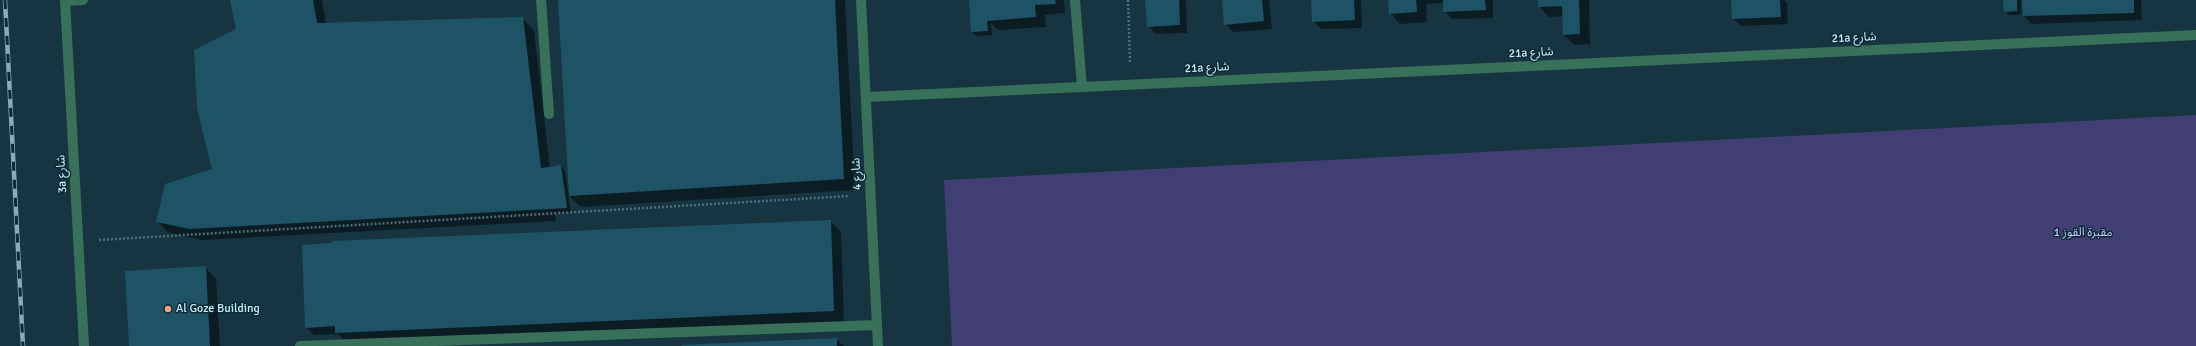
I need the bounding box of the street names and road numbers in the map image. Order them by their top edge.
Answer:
street label: 21a شارع [1831,30,1877,46]
street label: 21a شارع [1508,45,1554,61]
street label: 21a شارع [1184,60,1230,76]
street label: 3a شارع [54,154,70,194]
street label: شارع 4 [849,157,865,191]

